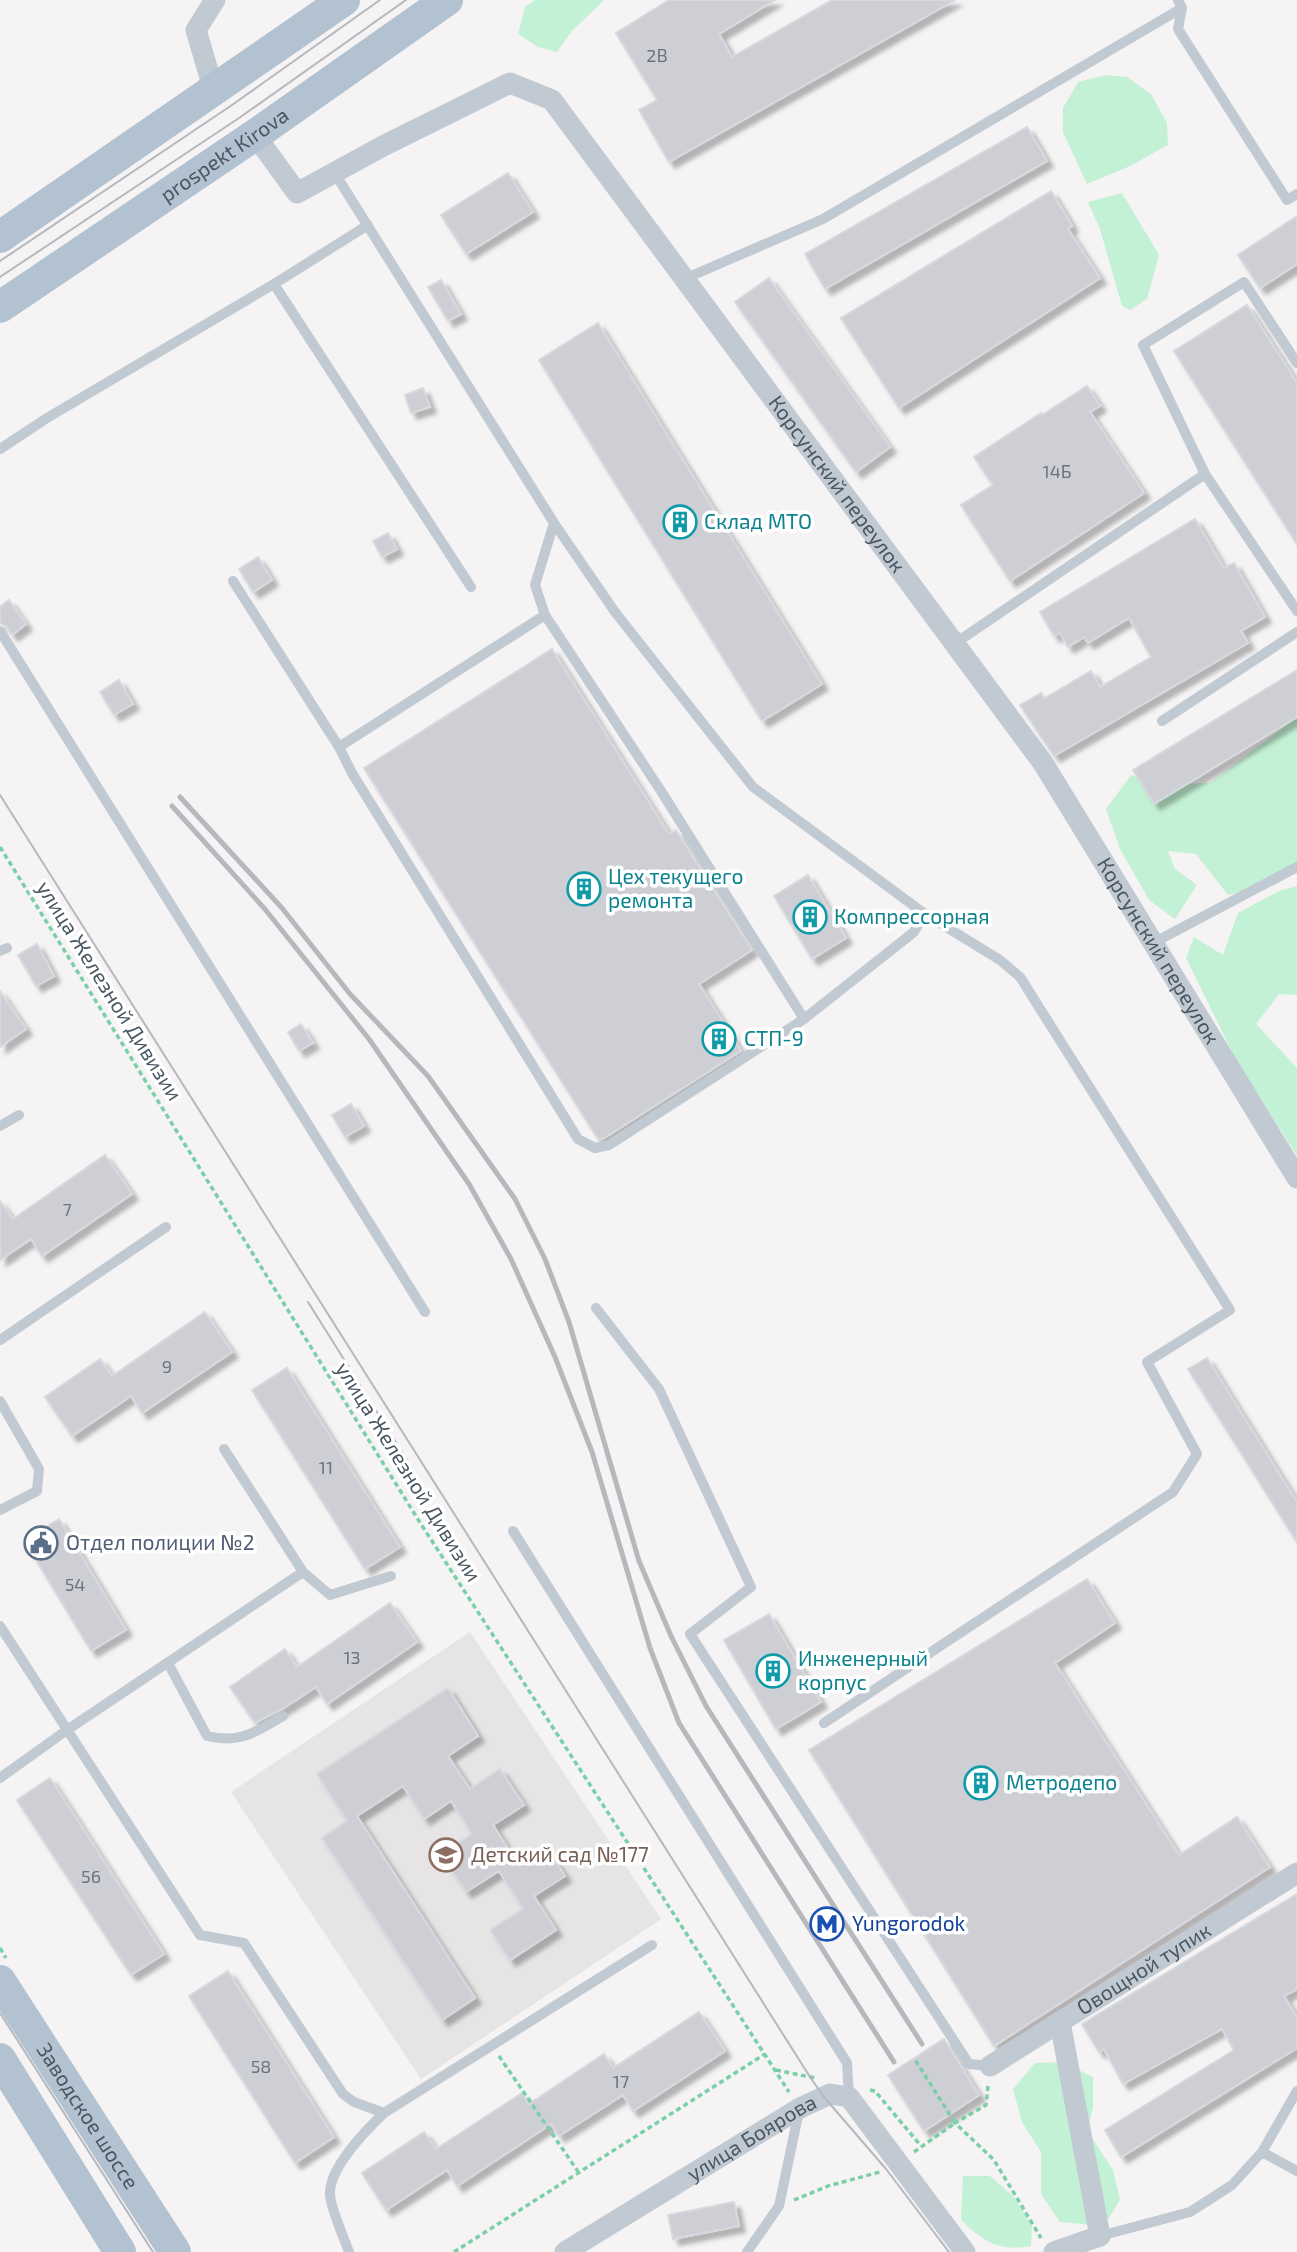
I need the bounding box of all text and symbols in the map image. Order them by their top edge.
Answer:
house number: 2В [646,44,668,66]
street label: prospekt Kirova [155,101,293,207]
street label: Корсунский переулок [764,390,912,577]
house number: 14Б [1042,460,1072,482]
building icon: Склад МТО [661,503,699,541]
place label: Склад МТО [704,508,812,533]
street label: Корсунский переулок [1093,852,1226,1048]
place label: Цех текущего ремонта [608,863,743,912]
building icon: Цех текущего ремонта [565,870,603,908]
street label: улица Железной Дивизии [31,876,188,1105]
building icon: Компрессорная [791,898,829,936]
place label: Компрессорная [834,903,990,928]
building icon: СТП-9 [700,1020,738,1058]
place label: СТП-9 [744,1025,804,1050]
house number: 7 [62,1198,72,1220]
house number: 9 [162,1355,172,1377]
street label: улица Железной Дивизии [330,1357,487,1586]
house number: 11 [319,1456,333,1478]
public building icon: Отдел полиции №2 [22,1524,60,1562]
place label: Отдел полиции №2 [66,1529,254,1554]
house number: 54 [65,1573,85,1595]
place label: Инженерный корпус [798,1645,928,1695]
house number: 13 [343,1646,361,1668]
building icon: Инженерный корпус [754,1652,792,1690]
building icon: Метродепо [962,1764,1000,1802]
place label: Метродепо [1006,1769,1117,1794]
school or university icon: Детский сад №177 [427,1836,465,1874]
place label: Детский сад №177 [471,1841,649,1866]
house number: 56 [81,1865,101,1887]
metro station icon: Yungorodok [808,1905,846,1943]
place label: Yungorodok [852,1910,966,1935]
street label: Овощной тупик [1072,1916,1215,2019]
street label: Заводское шоссе [32,2038,145,2193]
house number: 58 [251,2055,271,2077]
house number: 17 [613,2070,629,2092]
street label: улица Боярова [682,2088,820,2186]

